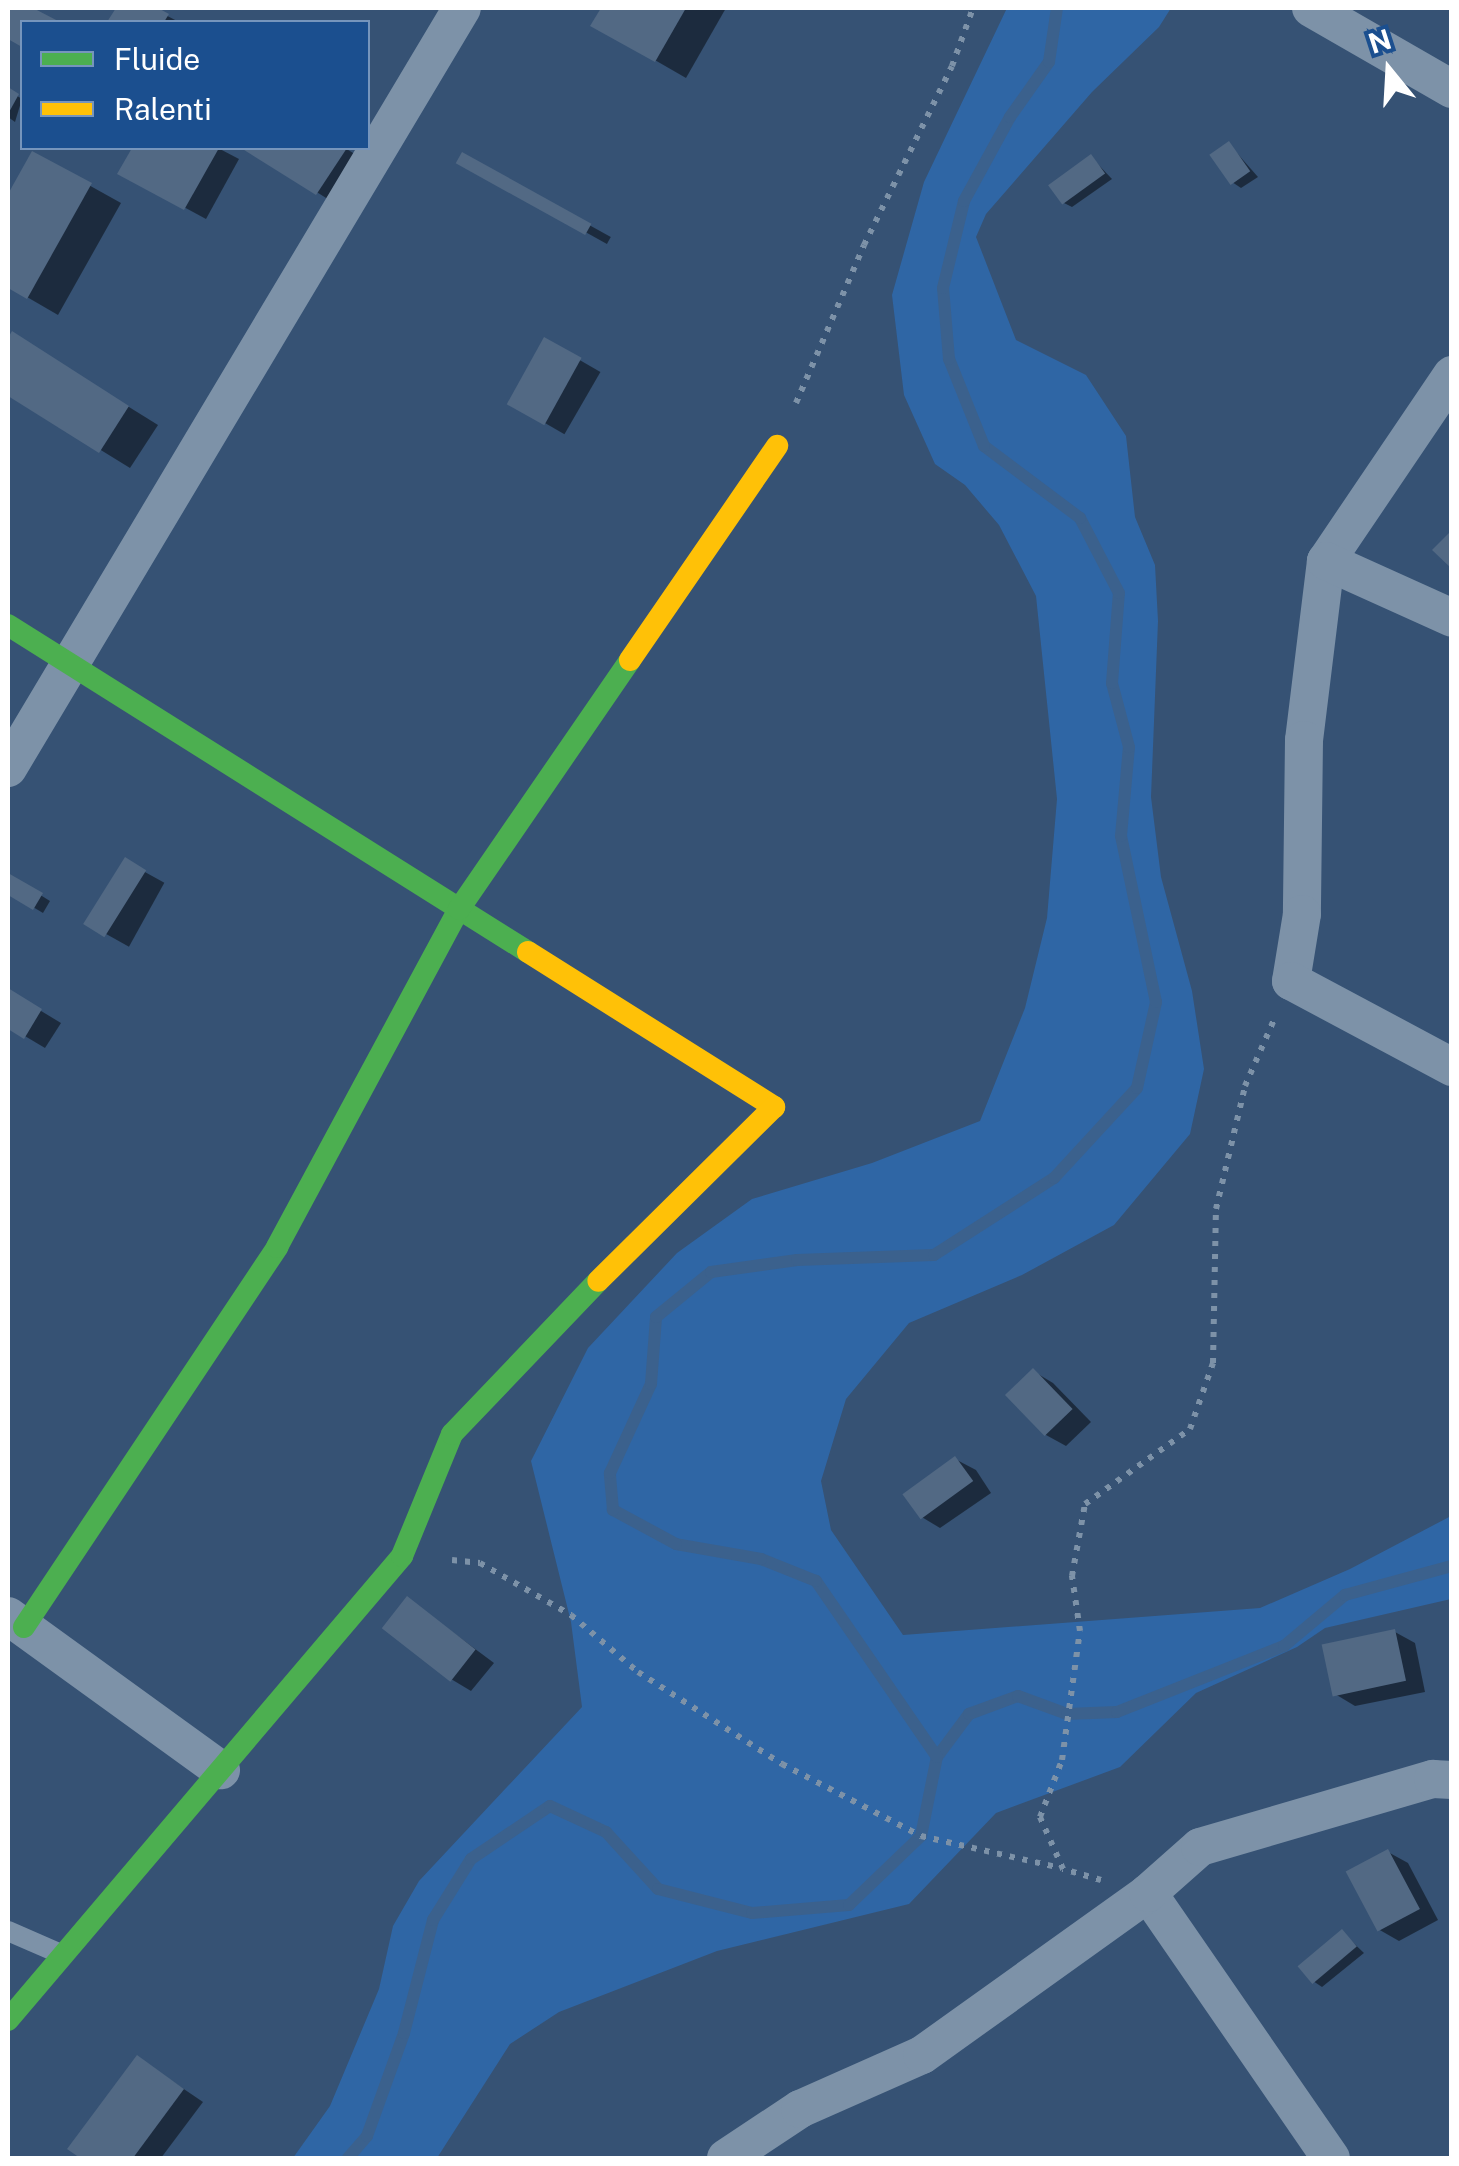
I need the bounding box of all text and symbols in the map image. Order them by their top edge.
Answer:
legend [20,20,370,150]
north arrow [1339,20,1439,120]
text: N [1364,22,1395,60]
text: Fluide [114,41,200,77]
text: Ralenti [114,91,212,127]

